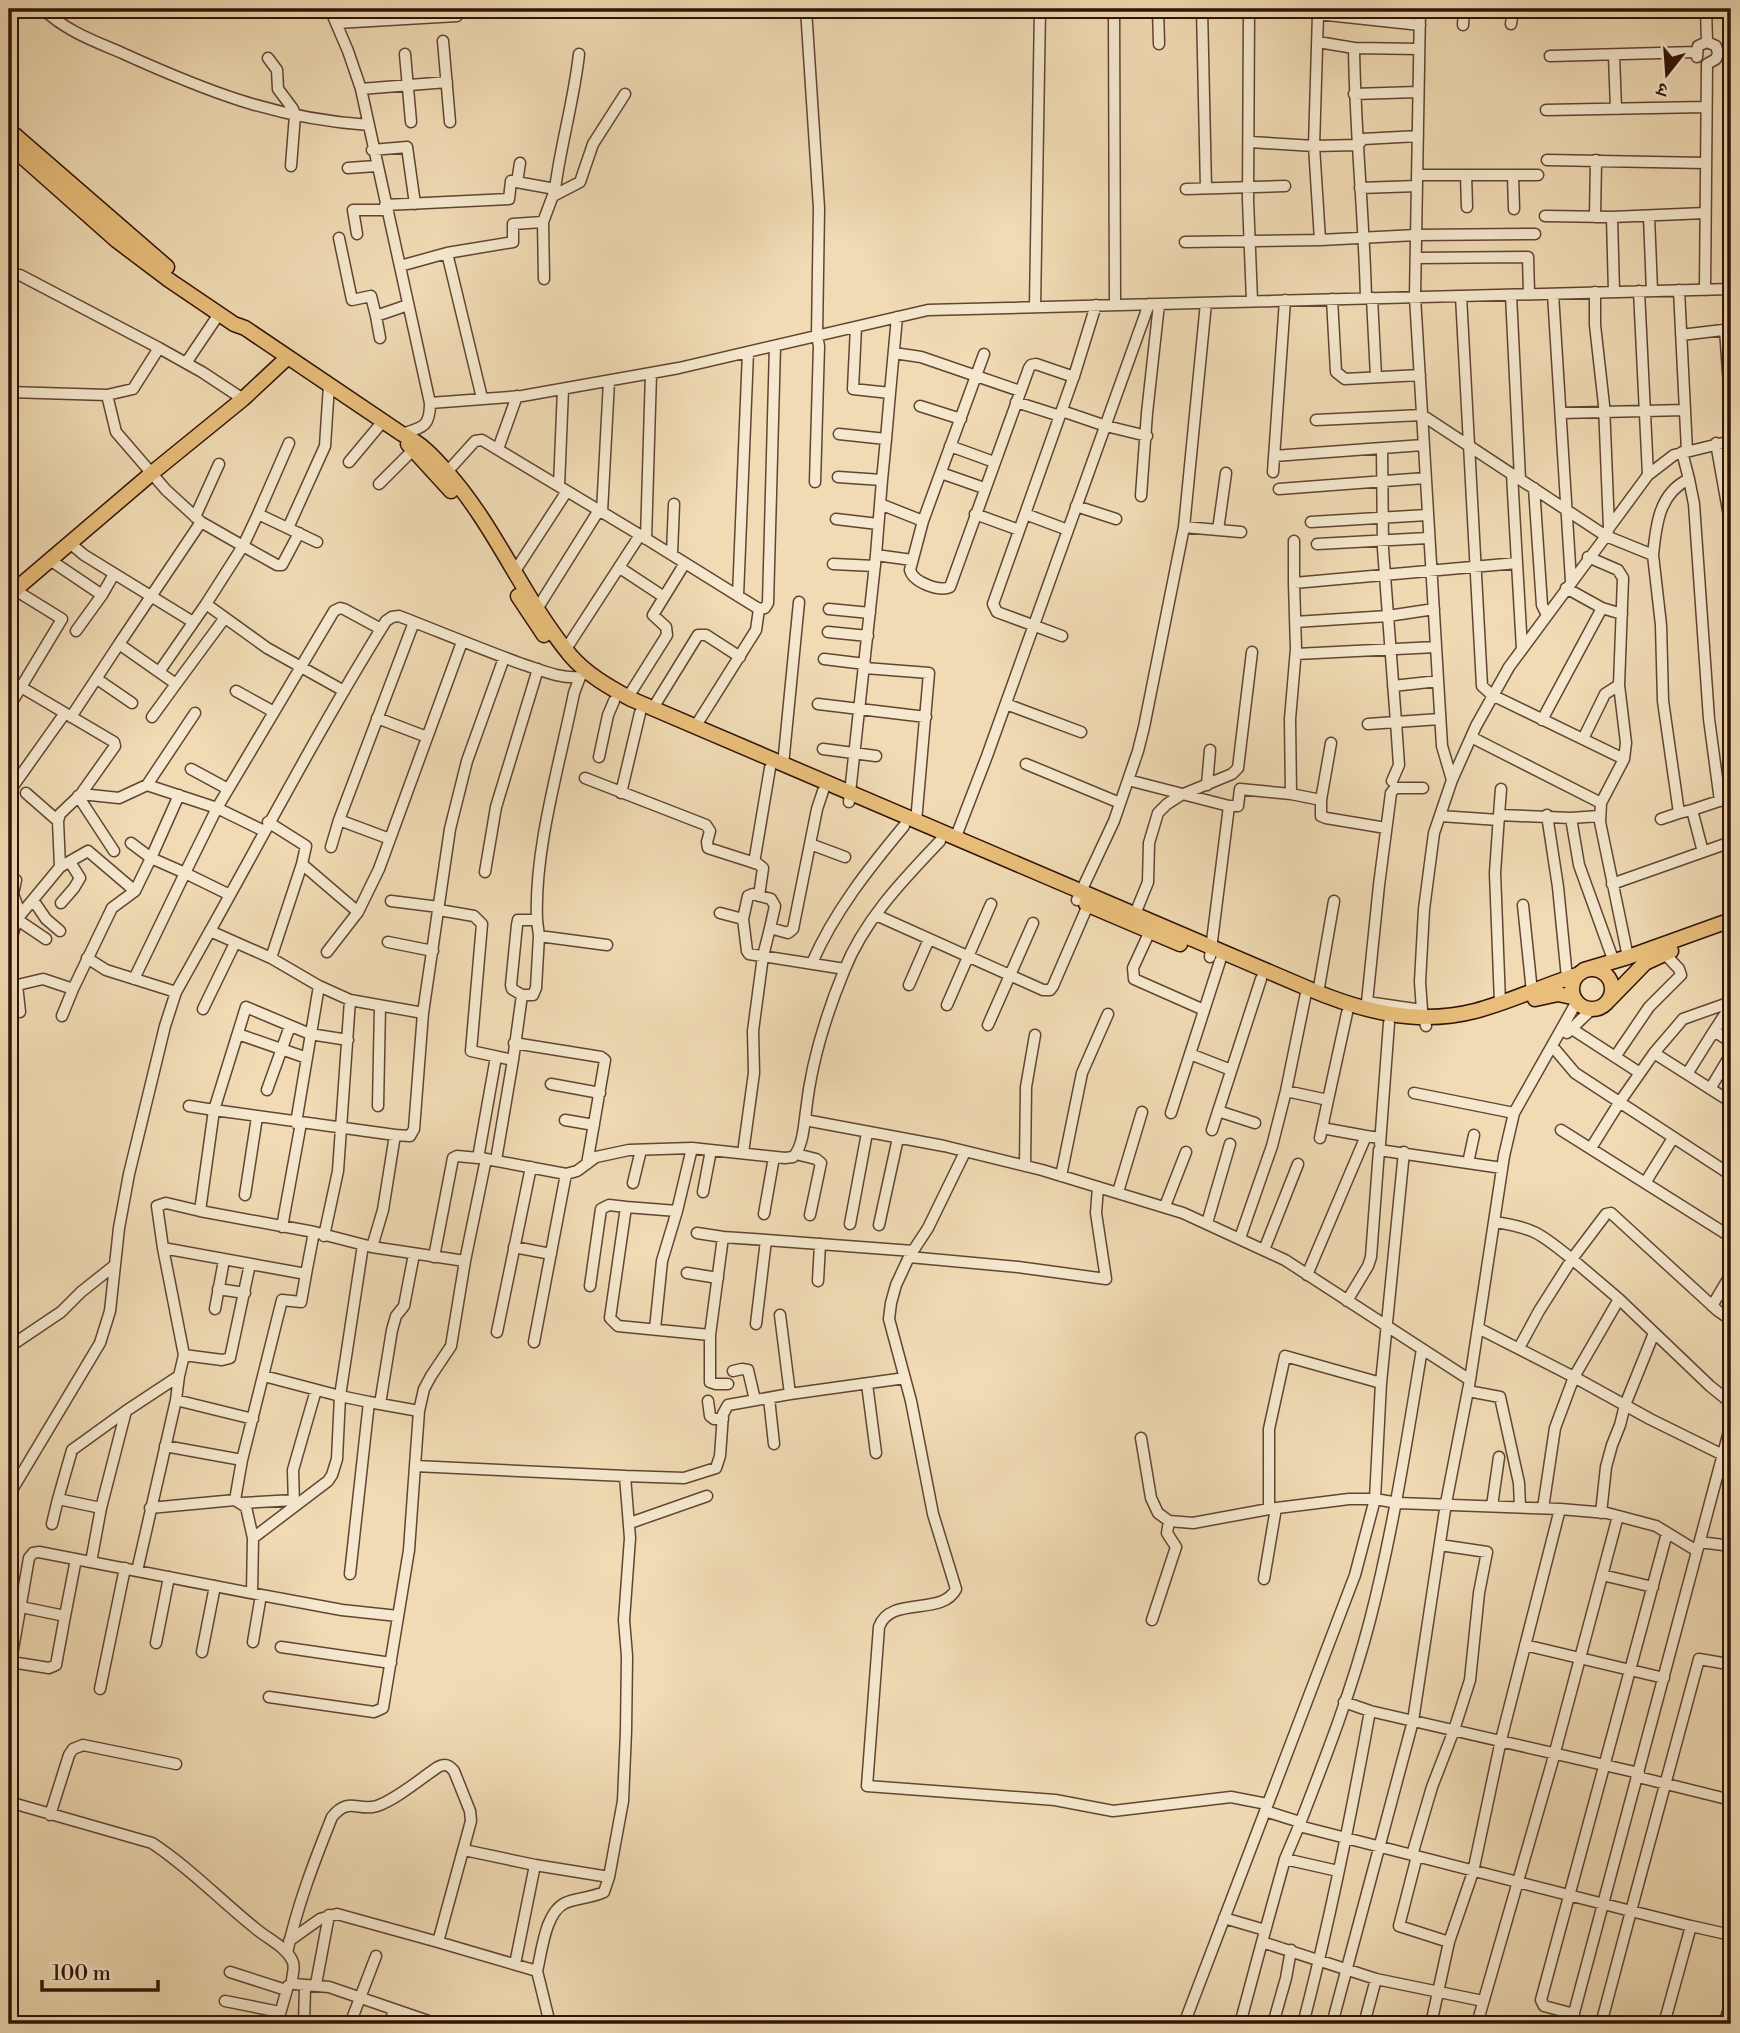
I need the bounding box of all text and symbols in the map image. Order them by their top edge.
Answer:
north arrow [1632,38,1702,108]
text: उ [1653,76,1672,103]
scale bar [42,1949,158,1993]
text: 100 m [52,1961,111,1987]

